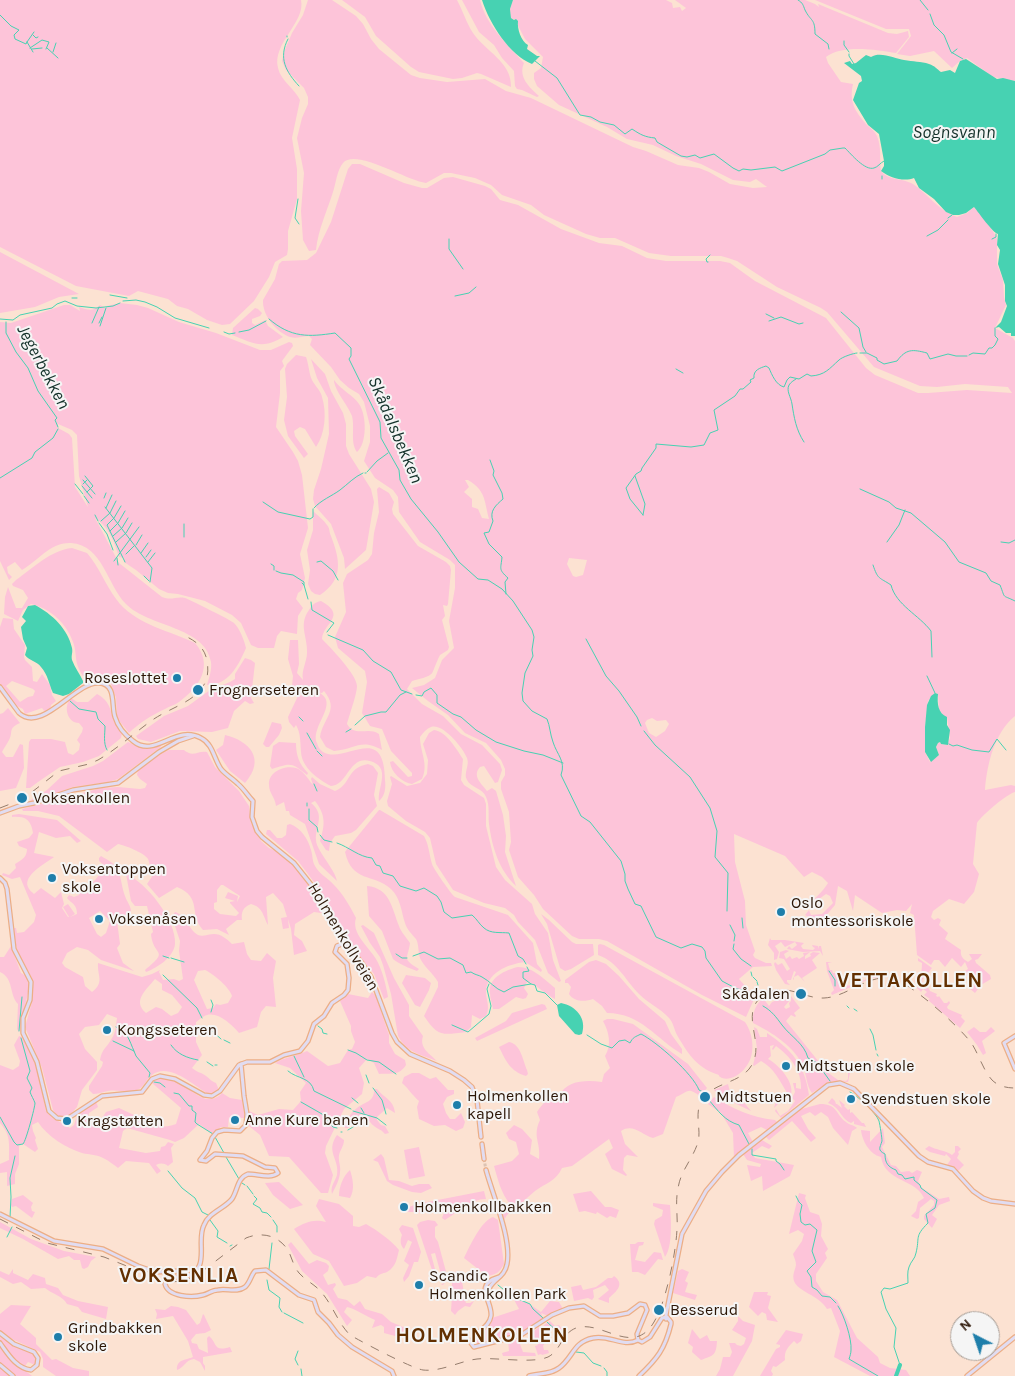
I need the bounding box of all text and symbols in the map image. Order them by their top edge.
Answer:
water label: Sognsvann [913,122,995,144]
water label: Jegerbekken [12,321,74,413]
water label: Skådalsbekken [363,373,427,487]
place label: Roseslottet [84,668,167,688]
marker: Roseslottet [171,672,183,684]
place label: Frognerseteren [209,680,319,700]
marker: Frognerseteren [191,683,205,697]
place label: Voksenkollen [33,788,130,808]
marker: Voksenkollen [15,791,29,805]
place label: Voksentoppen skole [62,859,166,897]
marker: Voksentoppen skole [46,872,58,884]
street label: Holmenkollveien [303,880,383,994]
place label: Oslo montessoriskole [791,893,914,931]
marker: Oslo montessoriskole [775,906,787,918]
place label: Voksenåsen [109,909,197,929]
marker: Voksenåsen [93,913,105,925]
district label: VETTAKOLLEN [835,968,985,994]
place label: Skådalen [722,984,790,1004]
marker: Skådalen [794,987,808,1001]
place label: Kongsseteren [117,1020,217,1040]
marker: Kongsseteren [101,1024,113,1036]
place label: Midtstuen skole [796,1056,914,1076]
marker: Midtstuen skole [780,1060,792,1072]
place label: Holmenkollen kapell [467,1086,568,1124]
place label: Midtstuen [716,1087,792,1107]
place label: Svendstuen skole [861,1089,991,1109]
marker: Midtstuen [698,1090,712,1104]
marker: Svendstuen skole [845,1093,857,1105]
marker: Holmenkollen kapell [451,1099,463,1111]
place label: Anne Kure banen [245,1110,369,1130]
place label: Kragstøtten [77,1111,163,1131]
marker: Anne Kure banen [229,1114,241,1126]
marker: Kragstøtten [61,1115,73,1127]
place label: Holmenkollbakken [414,1197,552,1217]
marker: Holmenkollbakken [398,1201,410,1213]
district label: VOKSENLIA [118,1263,240,1289]
place label: Scandic Holmenkollen Park [429,1266,567,1304]
marker: Scandic Holmenkollen Park [413,1279,425,1291]
place label: Besserud [670,1300,738,1320]
marker: Besserud [652,1303,666,1317]
north arrow [950,1311,1000,1361]
text: N [956,1315,975,1335]
place label: Grindbakken skole [68,1318,162,1356]
district label: HOLMENKOLLEN [394,1323,570,1349]
marker: Grindbakken skole [52,1331,64,1343]

